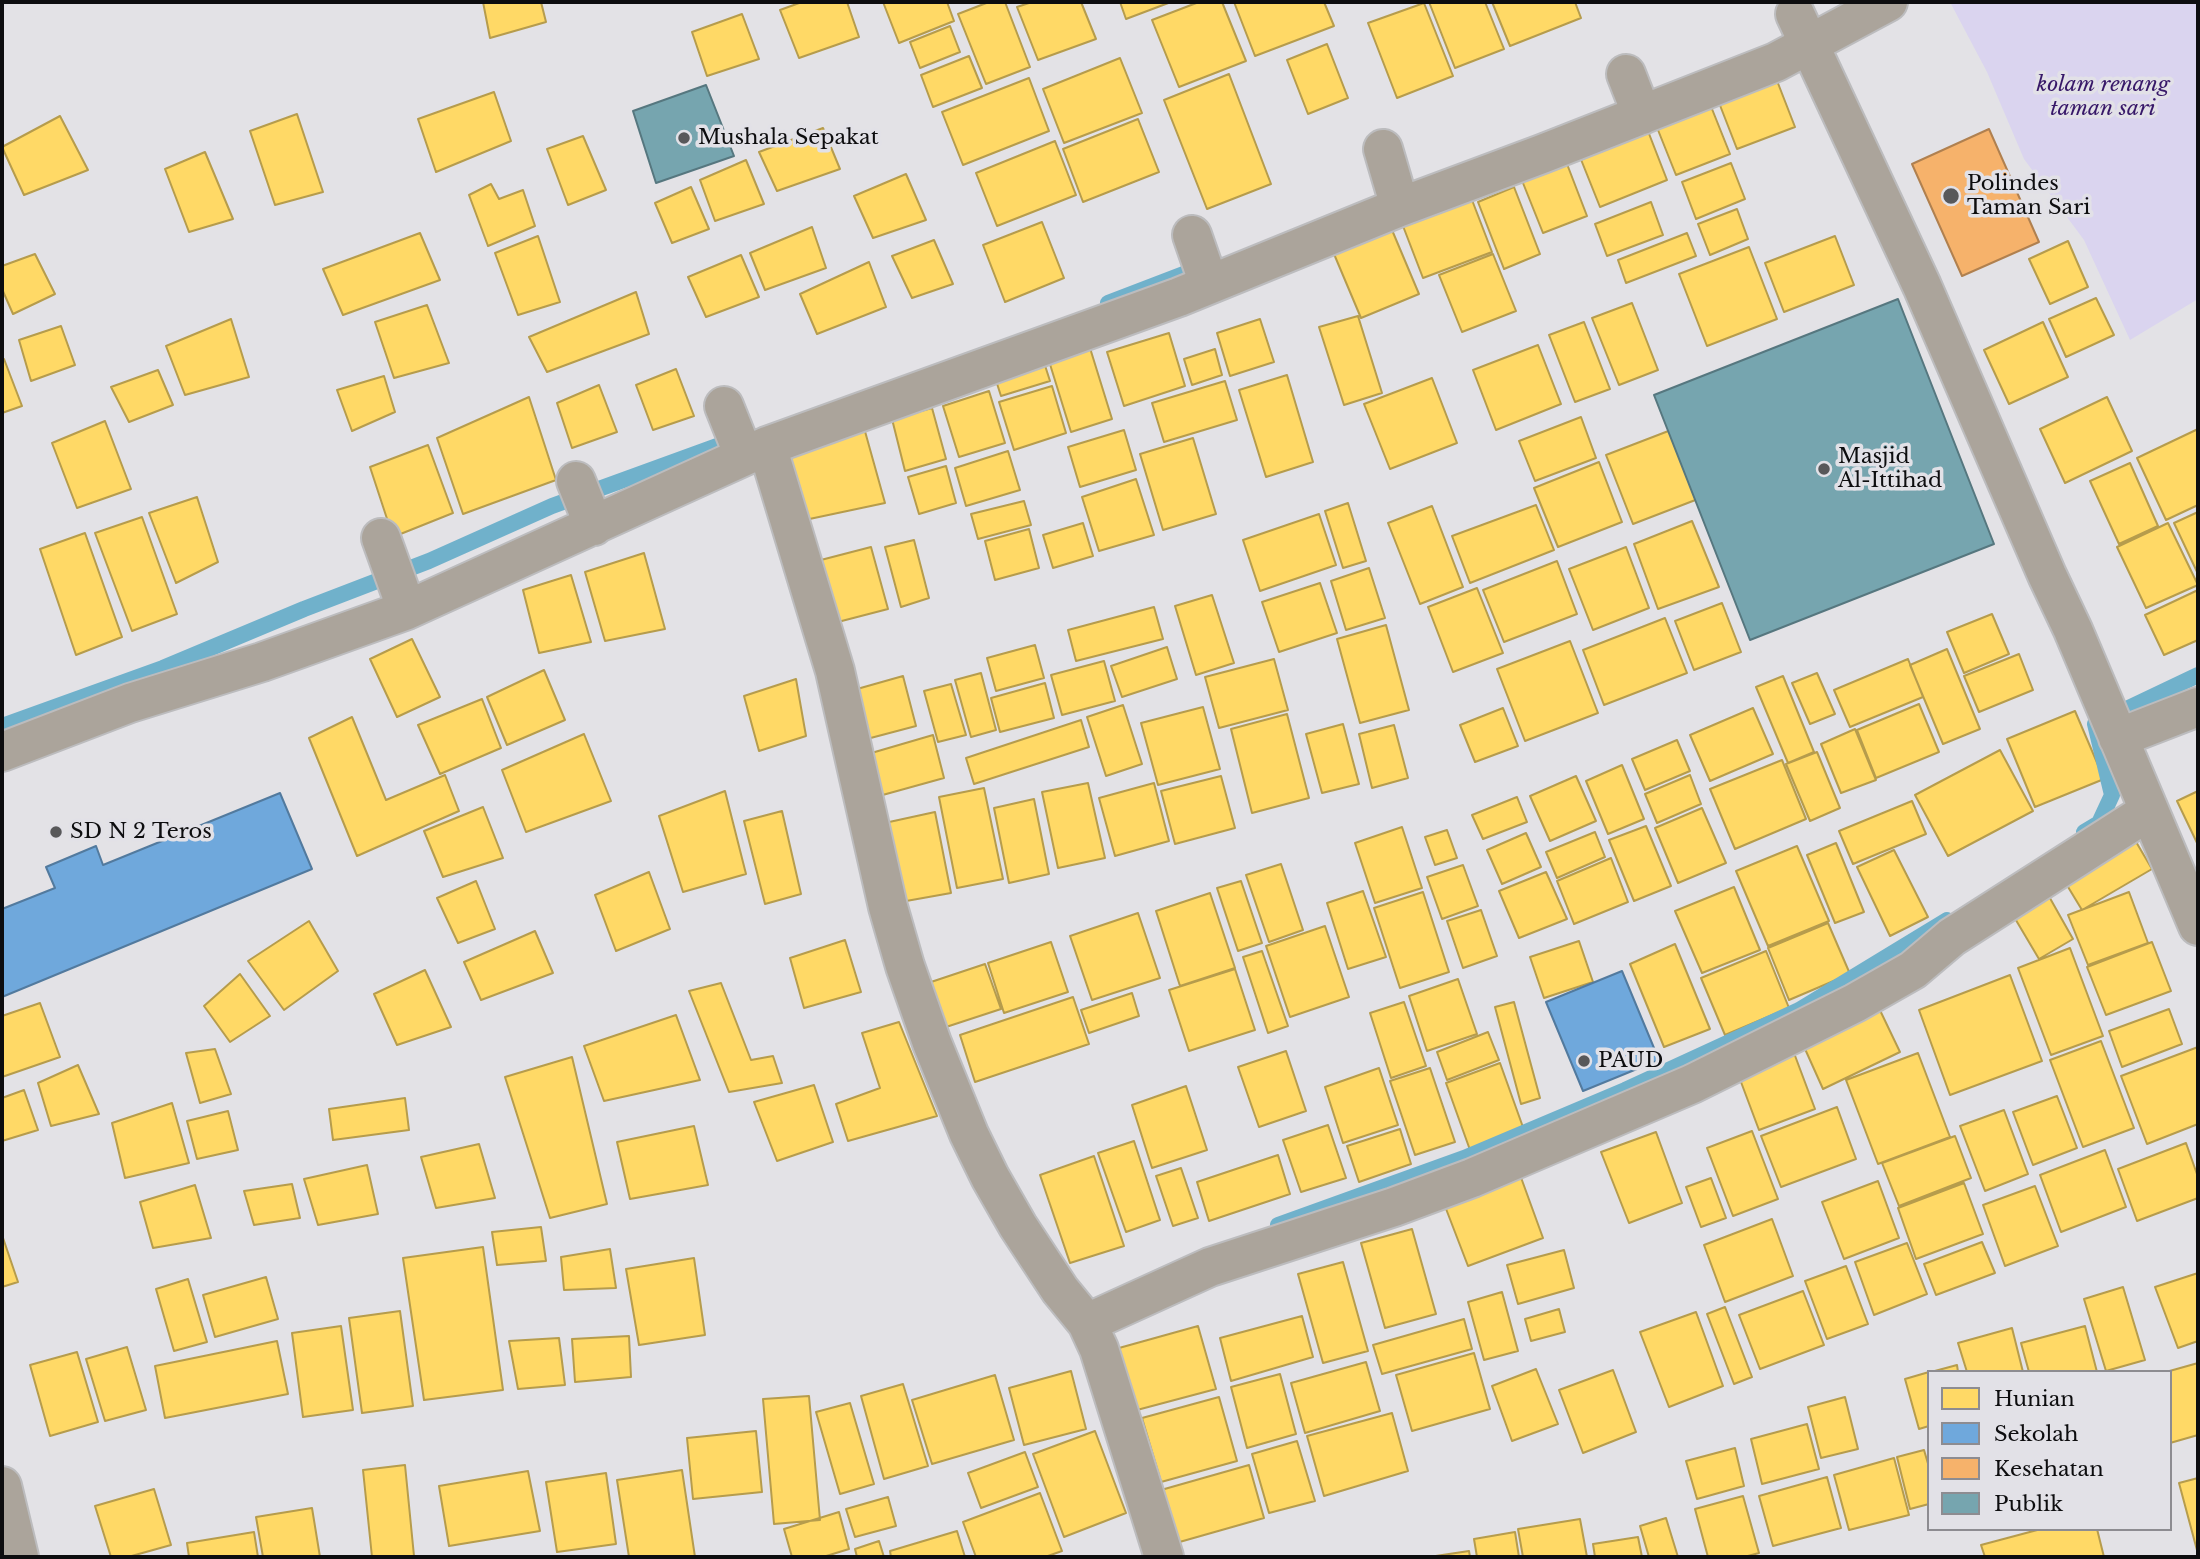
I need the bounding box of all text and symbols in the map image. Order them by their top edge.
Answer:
park label: kolam renang taman sari [2036,72,2170,122]
place label: Mushala Sepakat [698,125,879,151]
marker: Mushala Sepakat [676,130,692,146]
place label: Polindes Taman Sari [1967,171,2090,221]
marker: Polindes Taman Sari [1941,186,1961,206]
place label: Masjid Al-Ittihad [1838,444,1942,494]
marker: Masjid Al-Ittihad [1816,461,1832,477]
place label: SD N 2 Teros [70,819,212,845]
marker: SD N 2 Teros [48,824,64,840]
place label: PAUD [1598,1048,1663,1074]
marker: PAUD [1576,1053,1592,1069]
legend [1927,1370,2172,1531]
text: Hunian [1994,1386,2075,1412]
text: Sekolah [1994,1421,2078,1447]
text: Kesehatan [1994,1456,2104,1482]
text: Publik [1994,1491,2063,1517]

